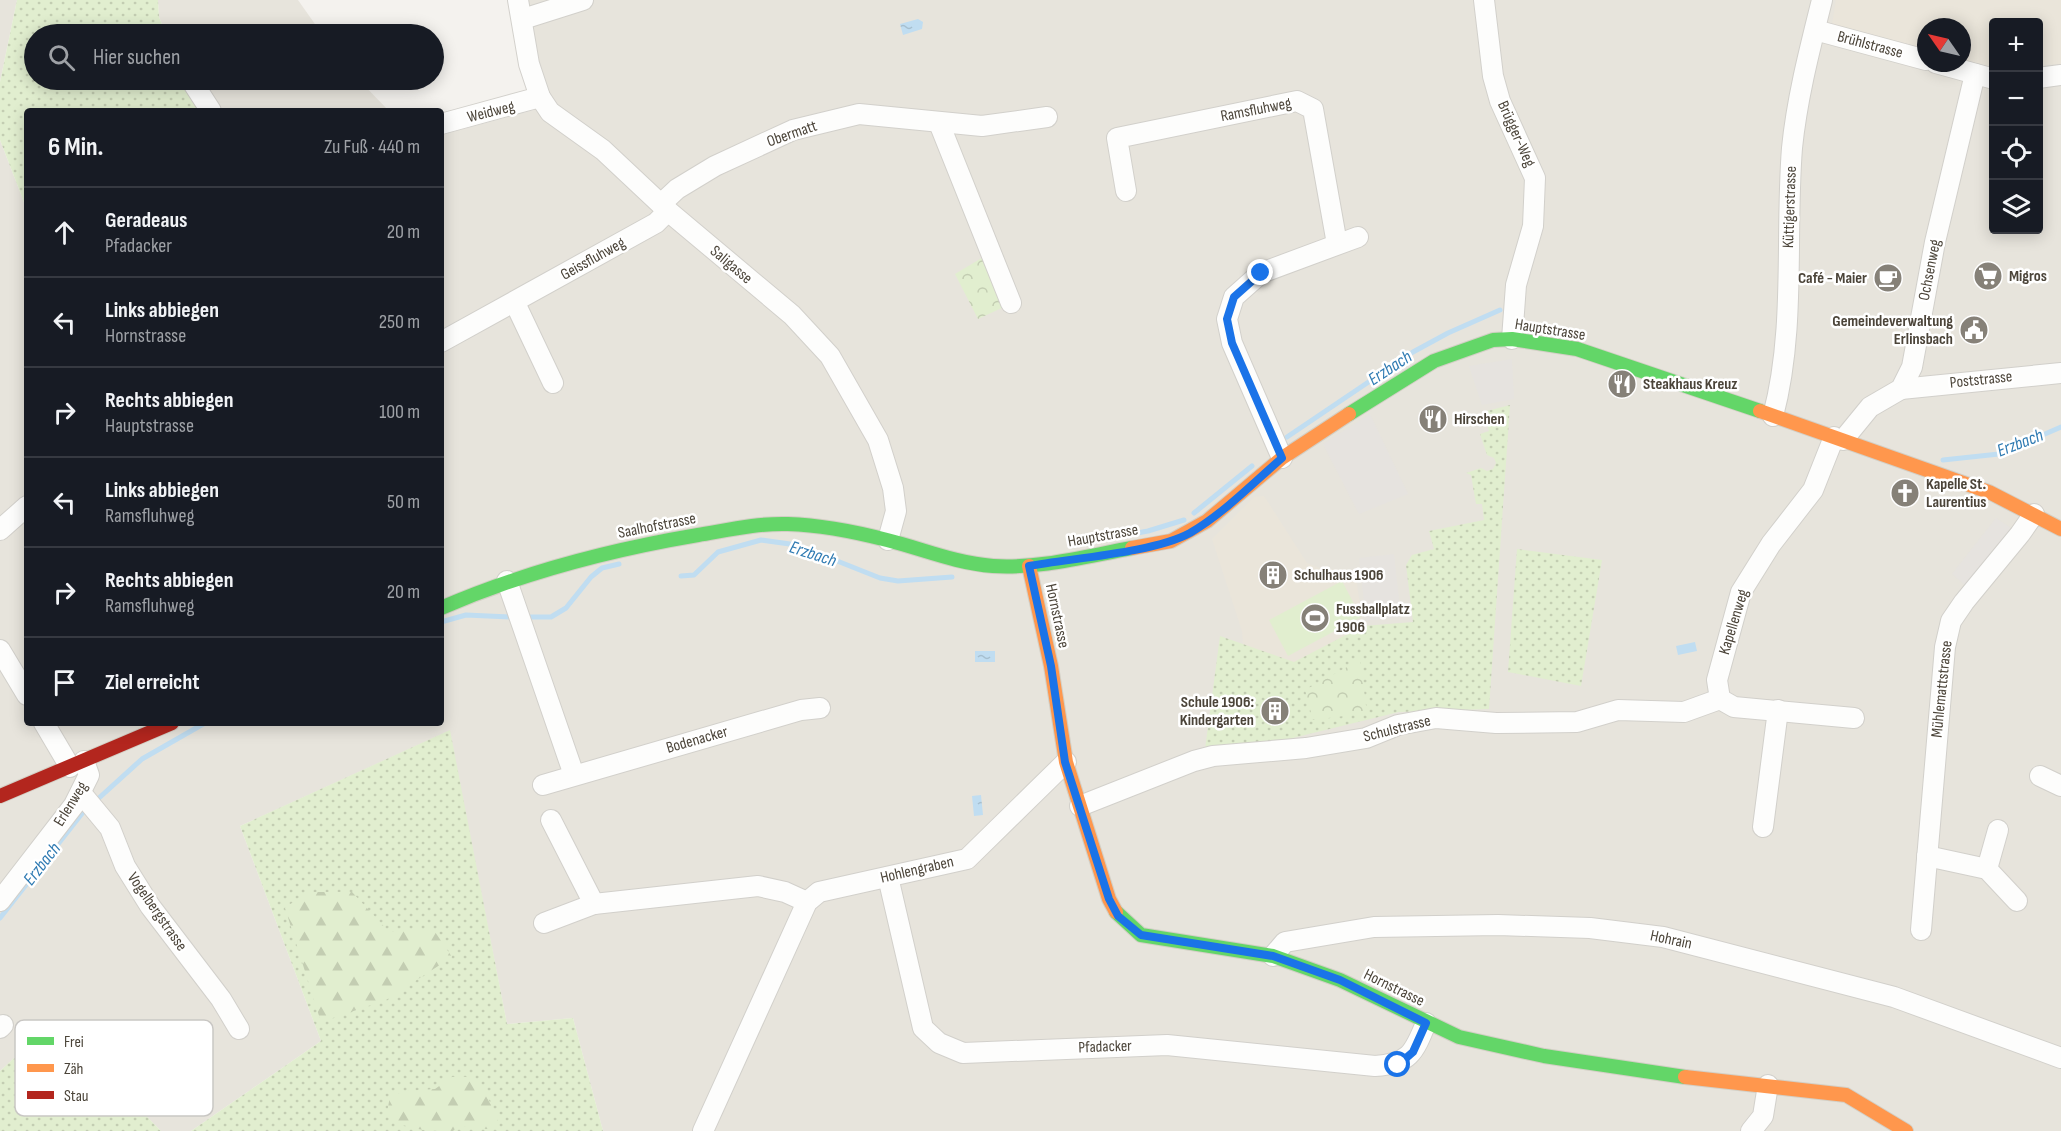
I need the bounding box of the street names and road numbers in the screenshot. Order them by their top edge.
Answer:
street label: Brühlstrasse [1835,27,1905,63]
street label: Ramsfluhweg [1219,94,1293,126]
street label: Weidweg [465,97,517,127]
street label: Brügger-Weg [1493,98,1539,170]
street label: Obermatt [764,117,820,151]
street label: Küttigerstrasse [1779,165,1801,249]
street label: Geissfluhweg [557,233,629,285]
street label: Ochsenweg [1915,238,1945,302]
street label: Saligasse [706,242,756,288]
street label: Hauptstrasse [1513,315,1587,345]
street label: Poststrasse [1949,367,2013,393]
street label: Saalhofstrasse [616,509,698,543]
street label: Hauptstrasse [1066,520,1140,552]
street label: Hornstrasse [1041,582,1073,650]
street label: Kapellenweg [1715,587,1753,657]
street label: Mühlemattstrasse [1927,640,1957,738]
street label: Schulstrasse [1361,711,1433,747]
street label: Bodenacker [664,722,730,758]
street label: Erlenweg [50,778,92,830]
street label: Hohlengraben [878,852,956,888]
street label: Vogelbergstrasse [123,869,191,955]
street label: Hohrain [1649,926,1693,954]
street label: Hornstrasse [1361,965,1427,1011]
street label: Pfadacker [1078,1037,1133,1057]

